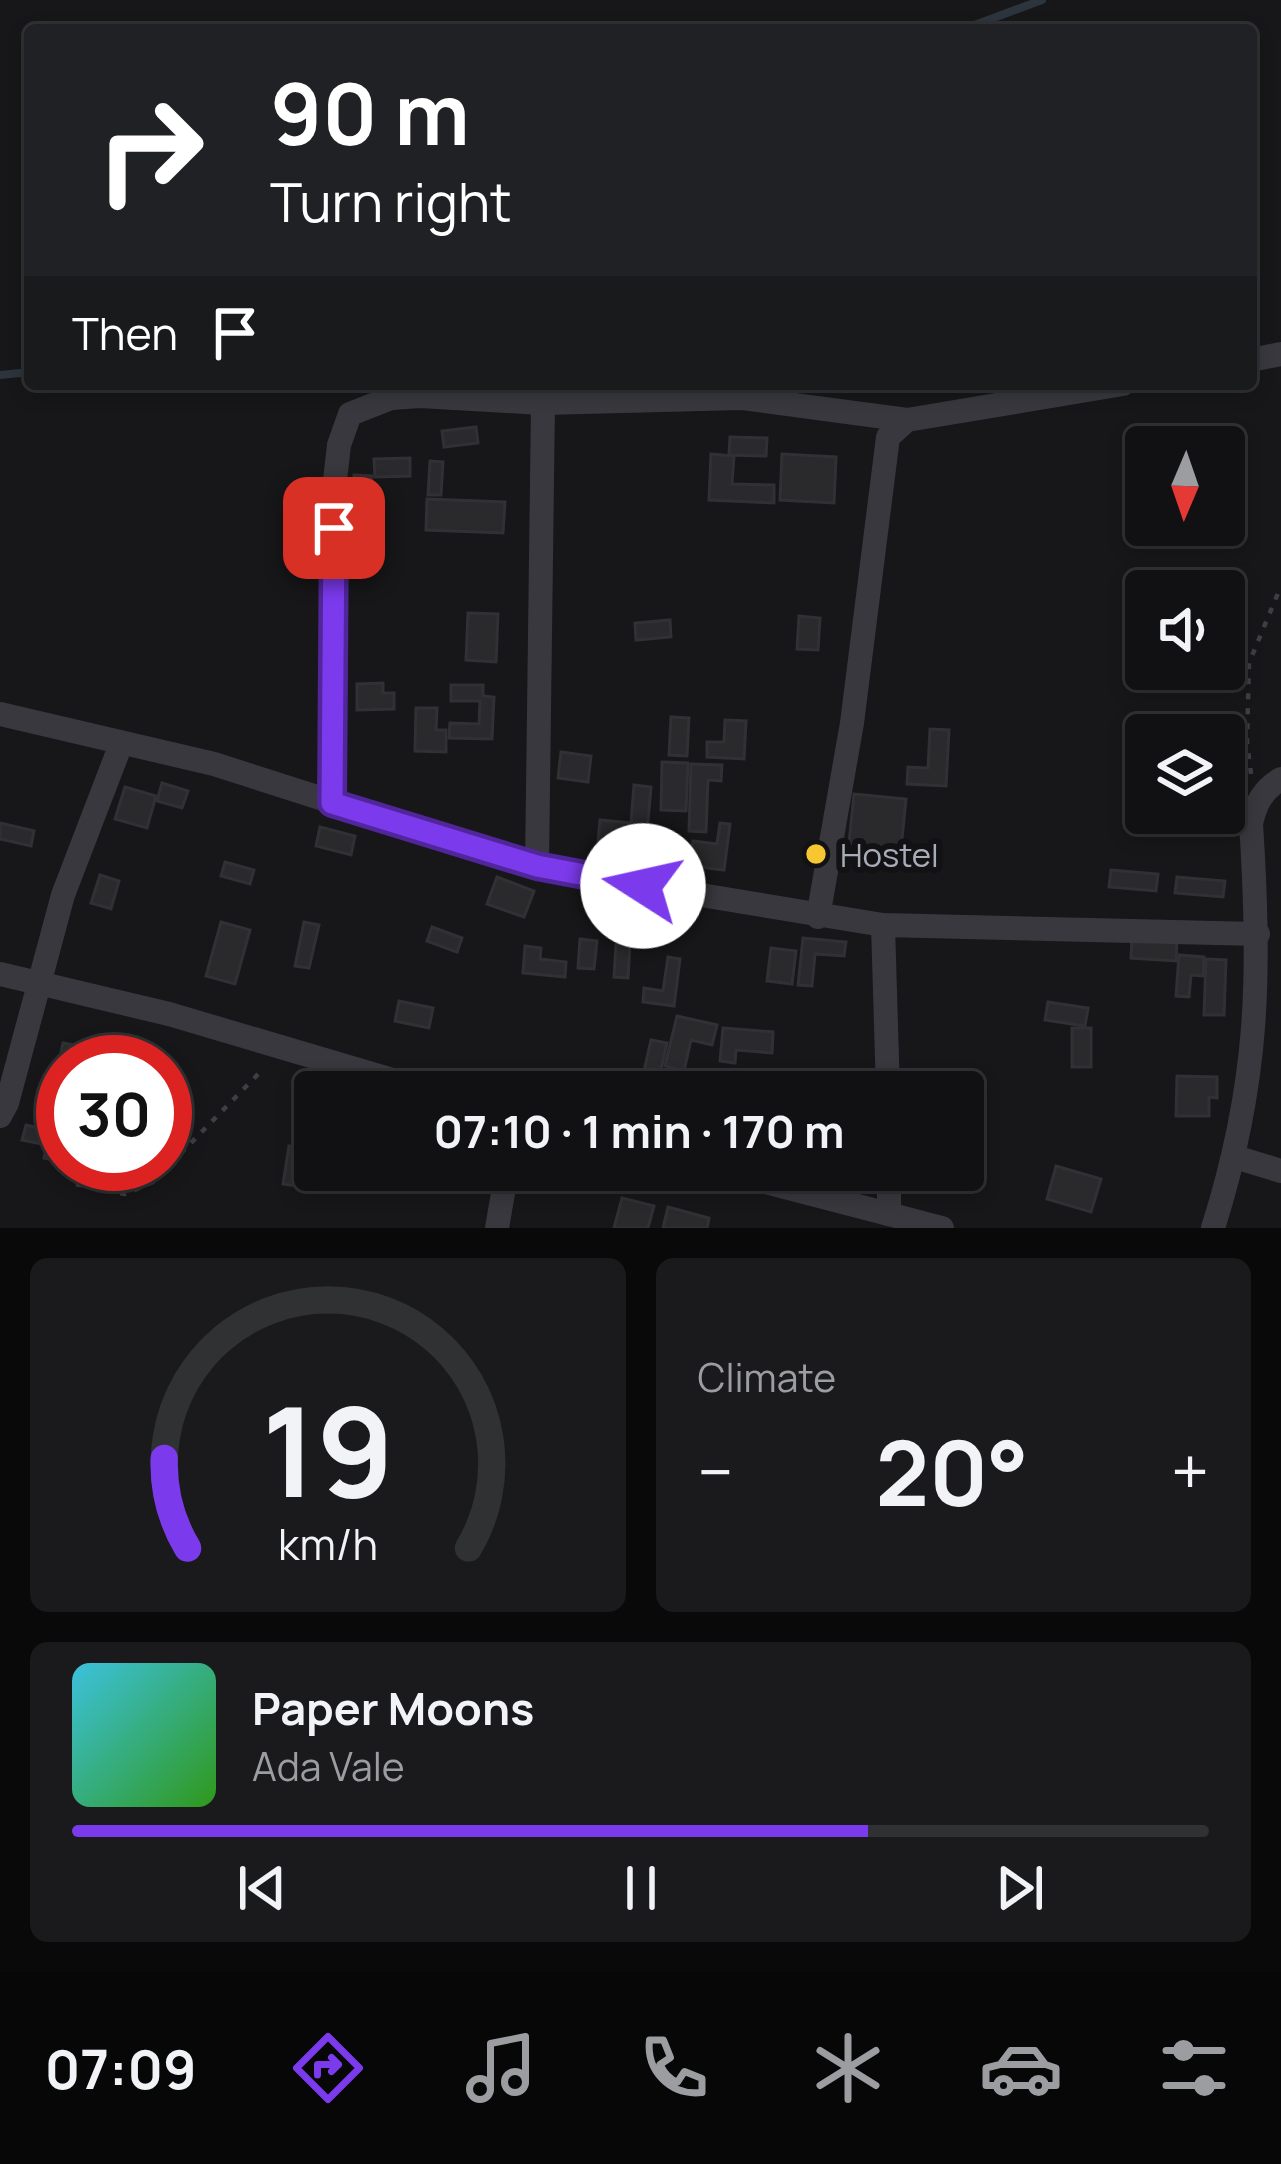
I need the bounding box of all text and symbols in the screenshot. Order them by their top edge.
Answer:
text: 90 m [270,55,470,170]
icon: right [72,72,228,228]
text: Turn right [270,164,512,238]
icon: arrive [202,300,268,366]
text: Then [72,302,178,364]
north arrow [1125,426,1245,546]
map controls [1125,426,1245,834]
pin [283,477,385,579]
icon: arrive [301,495,367,561]
button: sound [1125,570,1245,690]
button: layers [1125,714,1245,834]
position arrow [580,823,706,949]
place label: Hostel [840,832,939,877]
marker: Hostel [803,841,829,867]
speed limit sign: 30 [36,1035,192,1191]
text: 07:10 · 1 min · 170 m [433,1100,845,1162]
text: Climate [698,1350,836,1404]
text: 19 [262,1364,394,1534]
text: 20° [875,1410,1029,1533]
text: − [698,1426,733,1516]
text: + [1171,1426,1209,1516]
text: km/h [278,1514,378,1573]
text: Paper Moons [252,1677,534,1739]
text: Ada Vale [252,1739,405,1793]
icon: previous [229,1855,295,1921]
icon: pause [608,1855,674,1921]
icon: next [987,1855,1053,1921]
icon: directions [286,2026,370,2110]
icon: music [459,2026,543,2110]
icon: phone [632,2026,716,2110]
icon: climate [806,2026,890,2110]
icon: car [979,2026,1063,2110]
icon: filters [1152,2026,1236,2110]
text: 07:09 [45,2031,197,2105]

